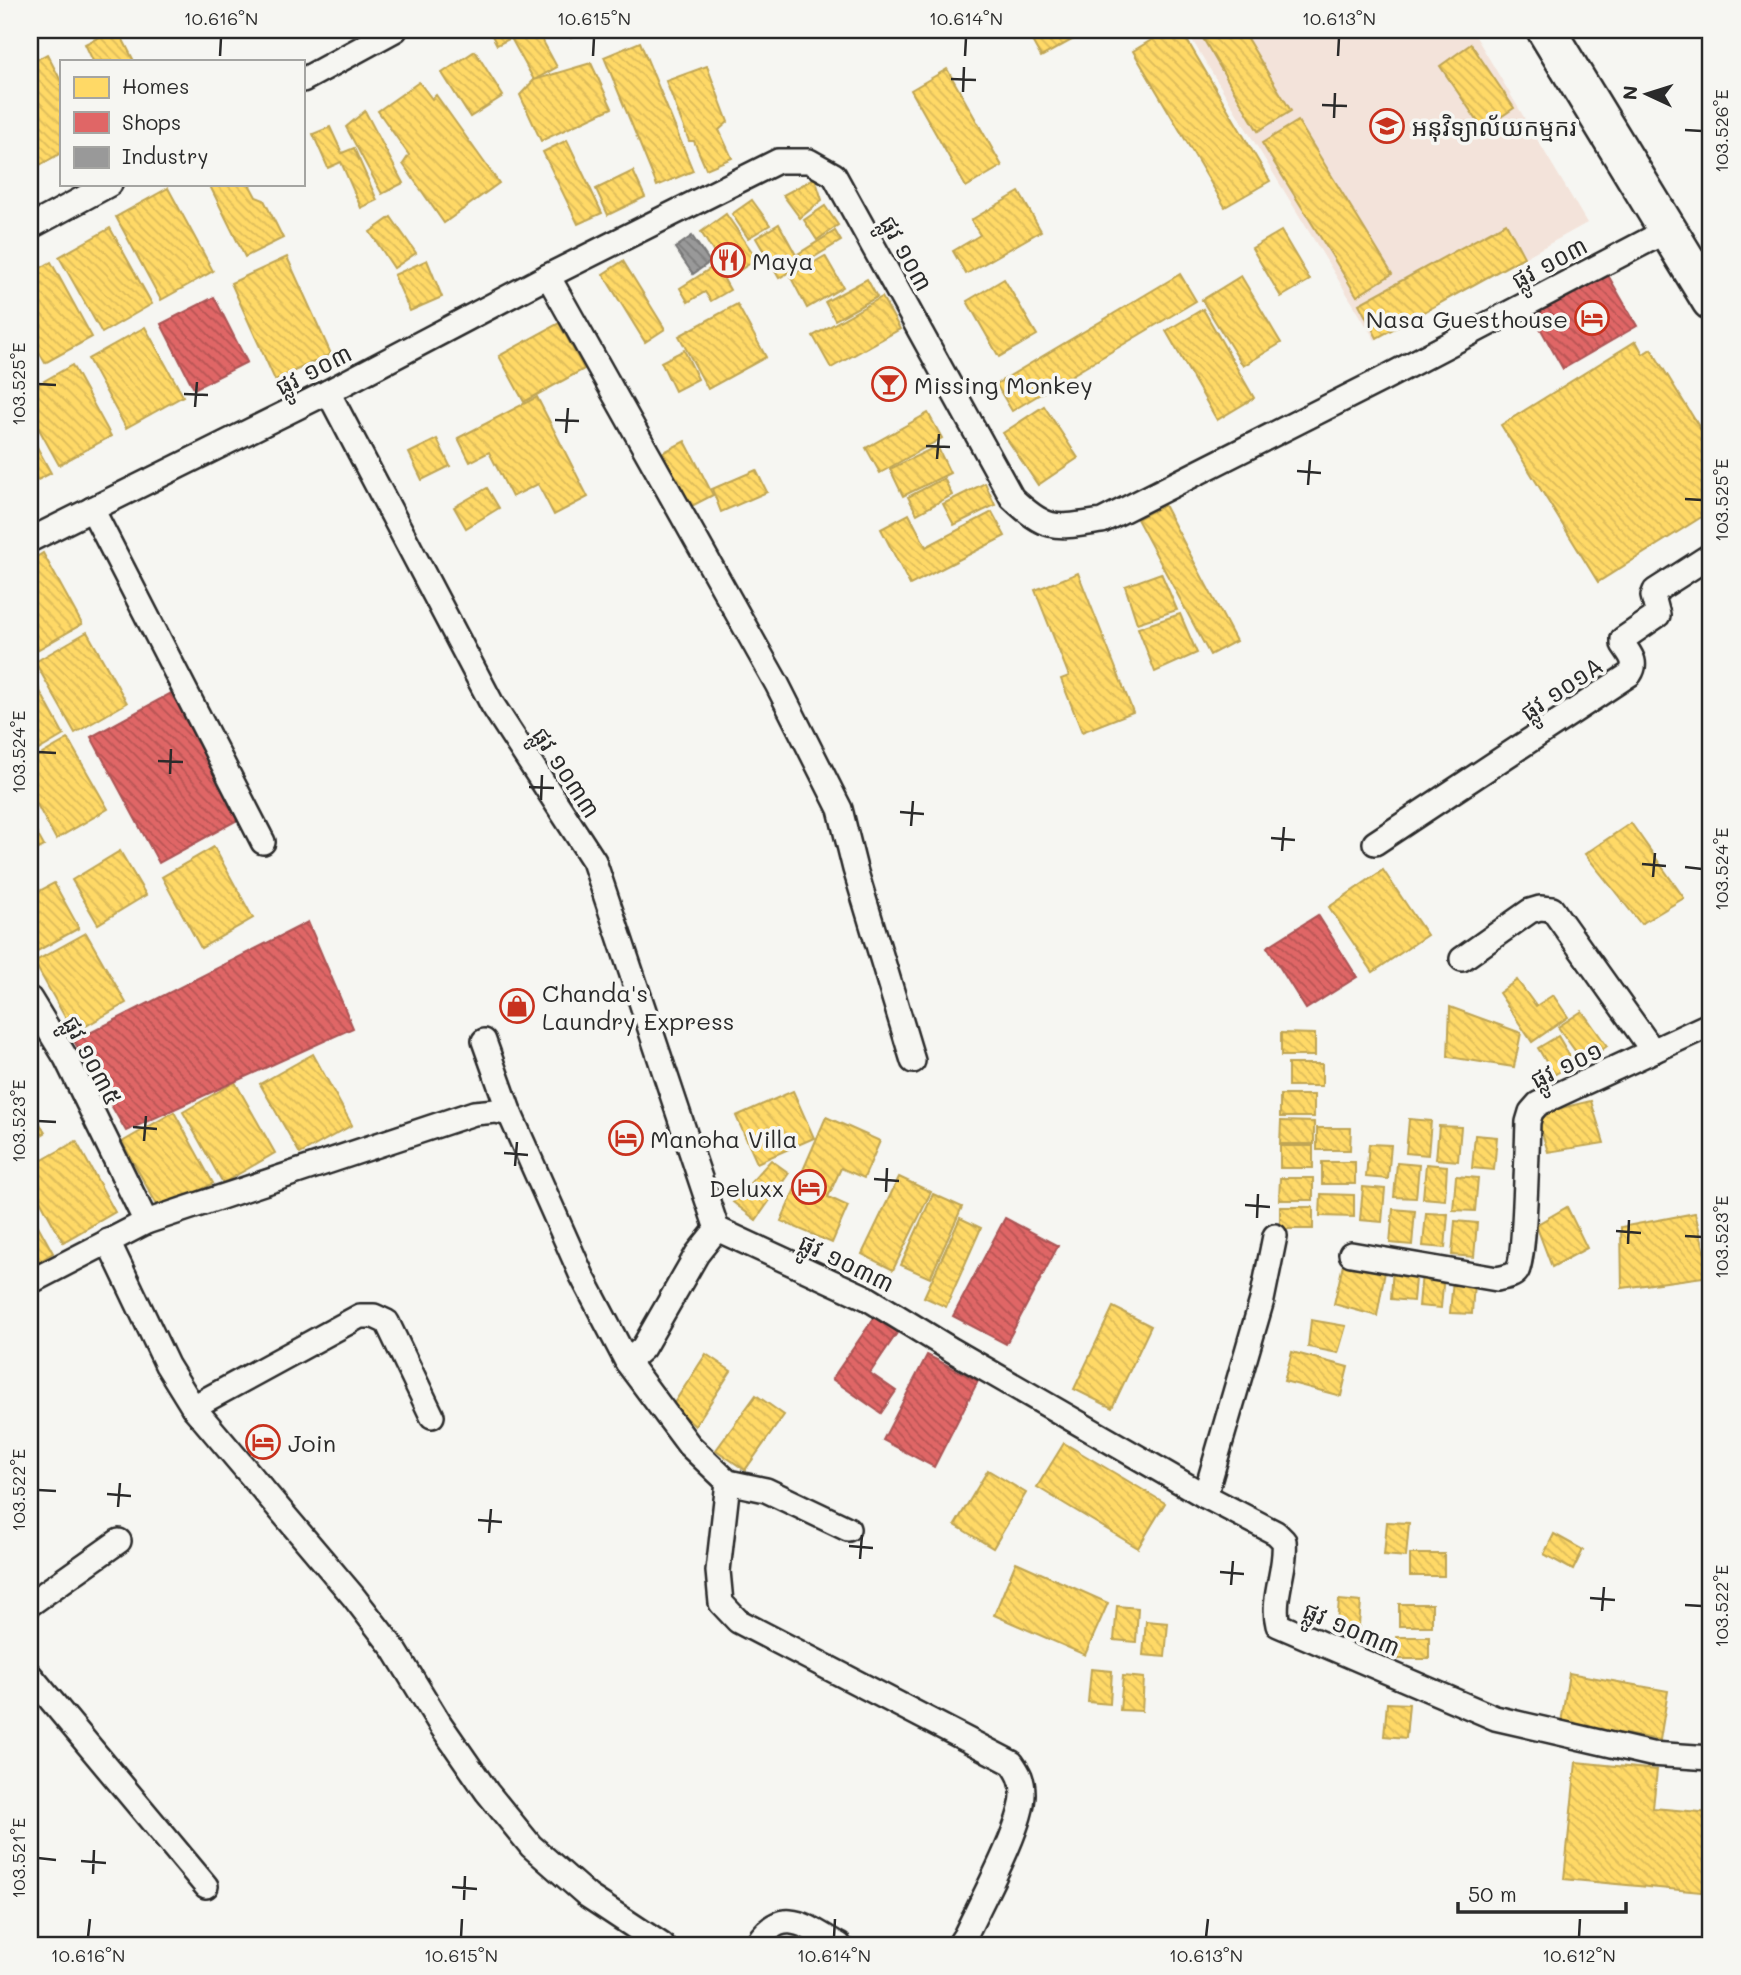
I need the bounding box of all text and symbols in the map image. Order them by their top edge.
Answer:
text: 10.616°N [184,6,258,30]
text: 10.615°N [557,6,631,30]
text: 10.614°N [929,6,1003,30]
text: 10.613°N [1302,6,1376,30]
legend [60,60,304,186]
north arrow [1612,60,1682,130]
text: Homes [122,72,189,99]
text: N [1617,85,1643,101]
text: 103.526°E [1709,89,1733,173]
school or university icon: អនុវិទ្យាល័យកម្មករ [1368,107,1406,145]
text: Shops [122,108,181,135]
place label: អនុវិទ្យាល័យកម្មករ [1412,111,1577,142]
text: Industry [122,142,209,169]
street label: ផ្លូវ ១០៣ [867,210,940,300]
street label: ផ្លូវ ១០៣ [1506,229,1596,302]
restaurant icon: Maya [709,241,747,279]
place label: Maya [752,245,814,276]
hotel icon: Nasa Guesthouse [1573,299,1611,337]
place label: Nasa Guesthouse [1366,303,1568,334]
street label: ផ្លូវ ១០៣ [269,337,360,409]
text: 103.525°E [6,342,30,426]
bar icon: Missing Monkey [870,365,908,403]
place label: Missing Monkey [914,369,1093,400]
text: 103.525°E [1709,458,1733,542]
street label: ផ្លូវ ១០១A [1514,649,1613,734]
text: 103.524°E [6,710,30,794]
street label: ផ្លូវ ១០៣៣ [519,721,608,828]
text: 103.524°E [1709,827,1733,911]
place label: Chanda's Laundry Express [542,977,734,1036]
shop icon: Chanda's Laundry Express [498,987,536,1025]
street label: ផ្លូវ ១០៣៥ [49,1010,129,1114]
street label: ផ្លូវ ១០១ [1525,1033,1611,1102]
text: 103.523°E [6,1079,30,1163]
hotel icon: Manoha Villa [607,1119,645,1157]
place label: Manoha Villa [650,1123,798,1154]
hotel icon: Deluxx [790,1168,828,1206]
place label: Deluxx [709,1172,784,1203]
text: 103.523°E [1709,1195,1733,1279]
street label: ផ្លូវ ១០៣៣ [791,1226,900,1306]
hotel icon: Join [244,1423,282,1461]
place label: Join [288,1427,336,1458]
text: 103.522°E [6,1449,30,1531]
text: 103.522°E [1709,1565,1733,1647]
street label: ផ្លូវ ១០៣៣ [1296,1594,1405,1670]
text: 103.521°E [6,1818,30,1898]
scale bar [1458,1870,1626,1914]
text: 50 m [1468,1880,1517,1907]
text: 10.616°N [51,1943,125,1967]
text: 10.615°N [424,1943,498,1967]
text: 10.614°N [797,1943,871,1967]
text: 10.613°N [1169,1943,1243,1967]
text: 10.612°N [1542,1943,1616,1967]

